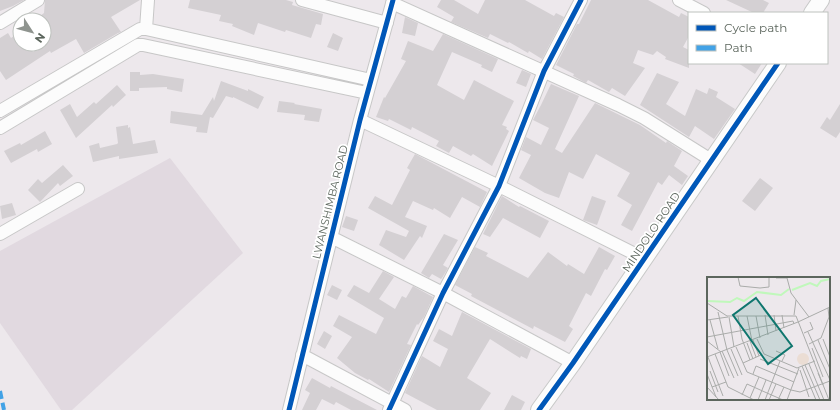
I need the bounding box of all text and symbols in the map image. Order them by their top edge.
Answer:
north arrow [12,12,52,52]
legend [688,12,828,64]
text: Cycle path [724,20,787,35]
text: N [32,30,48,46]
text: Path [724,40,753,55]
street label: LWANSHIMBA ROAD [309,143,351,261]
street label: MINDOLO ROAD [619,189,683,275]
inset map [707,277,830,400]

